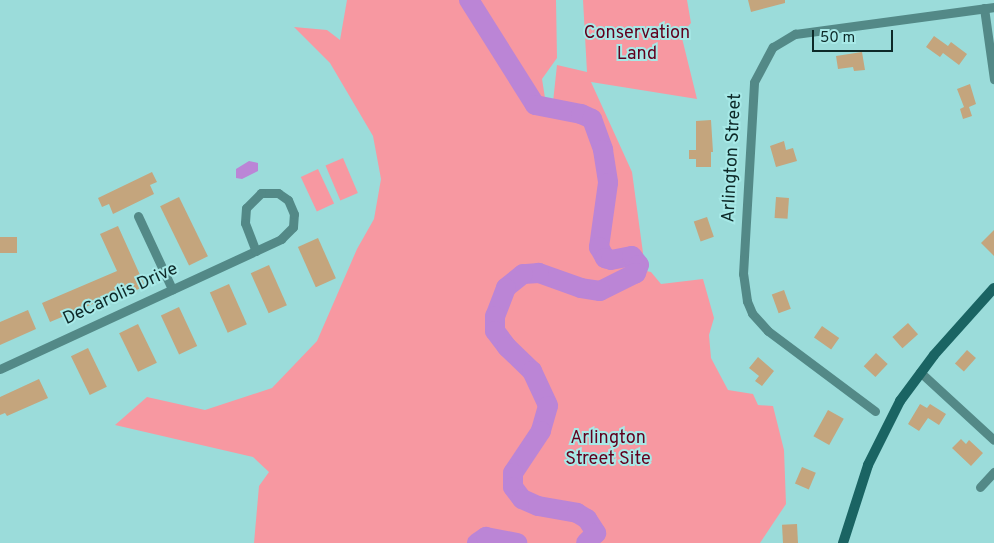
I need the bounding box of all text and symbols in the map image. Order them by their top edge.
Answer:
scale bar [814,20,895,52]
park label: Conservation Land [584,24,690,66]
text: 50 m [820,29,855,48]
street label: Arlington Street [719,93,747,223]
street label: DeCarolis Drive [60,259,182,331]
park label: Arlington Street Site [565,429,651,472]

